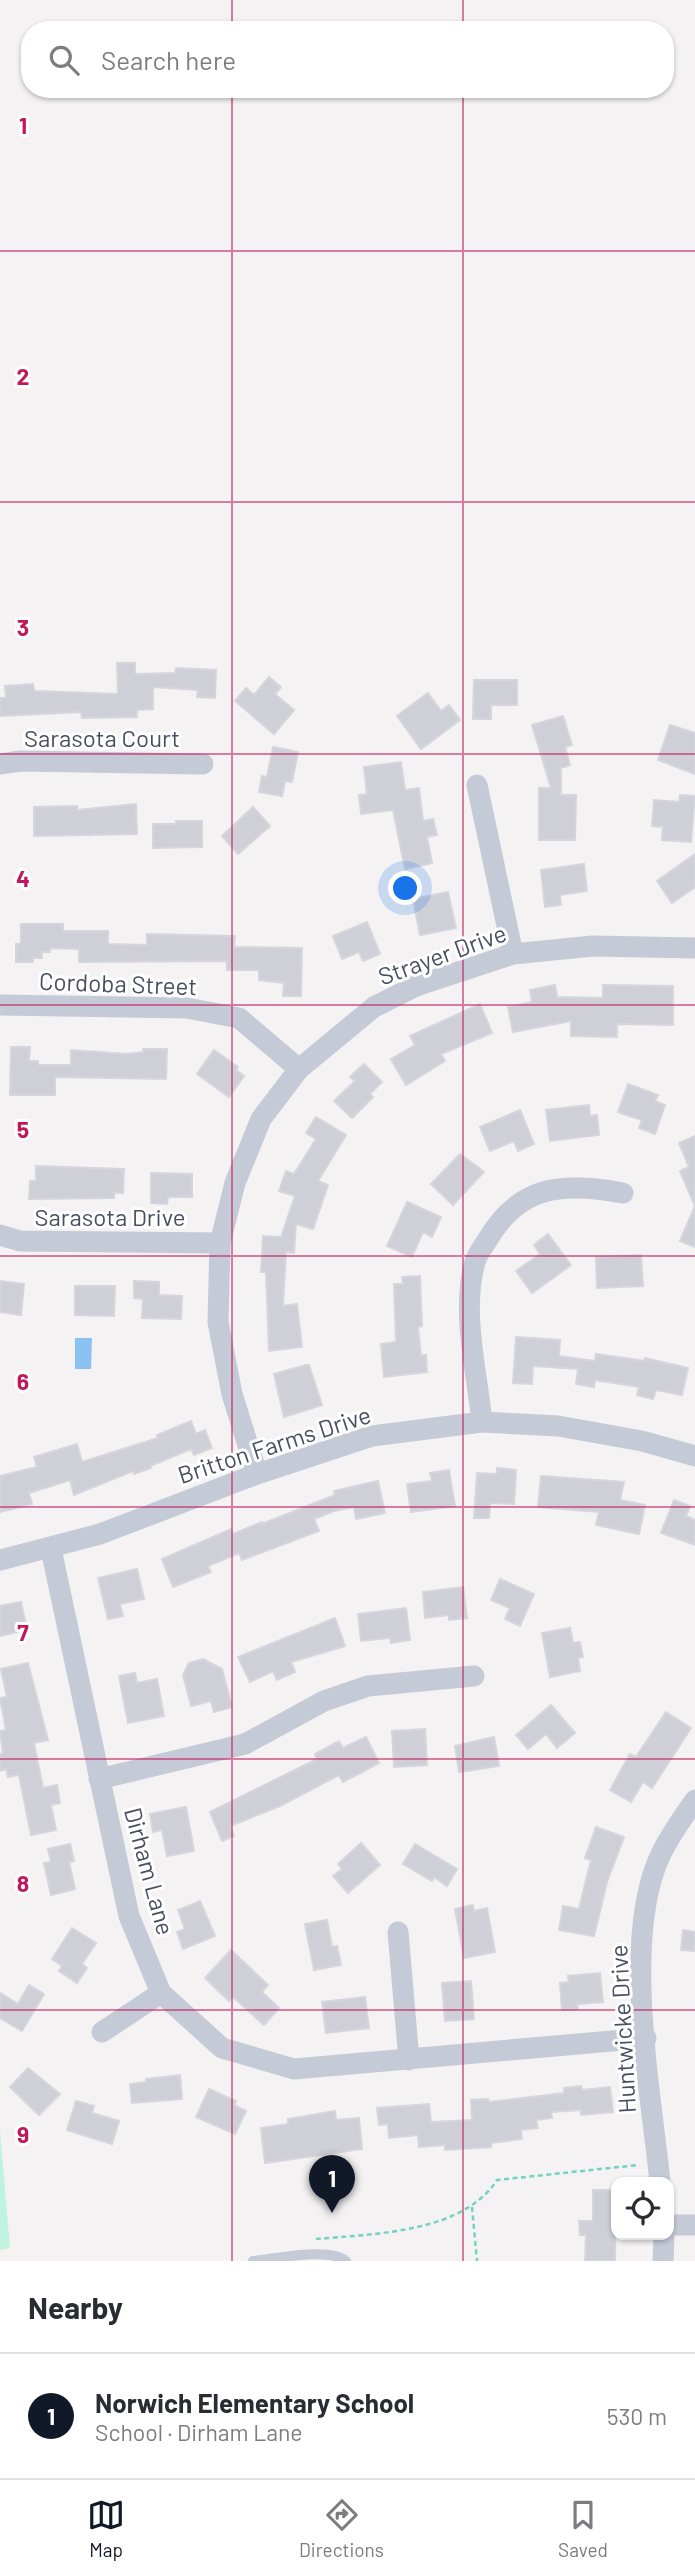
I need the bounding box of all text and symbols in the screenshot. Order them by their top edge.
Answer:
search box [21,21,674,98]
icon: search [45,41,83,79]
text: Search here [101,44,236,75]
text: 1 [19,111,27,139]
text: 2 [17,362,29,390]
text: 3 [17,613,29,641]
street label: Sarasota Court [24,723,180,752]
text: 4 [16,864,30,892]
your location [388,871,422,905]
street label: Strayer Drive [374,917,510,991]
street label: Cordoba Street [38,966,198,1000]
text: 5 [17,1115,29,1143]
street label: Sarasota Drive [35,1202,185,1231]
text: 6 [17,1367,29,1395]
street label: Britton Farms Drive [174,1399,374,1489]
text: 7 [17,1618,29,1646]
street label: Dirham Lane [119,1804,181,1938]
text: 8 [17,1869,29,1897]
street label: Huntwicke Drive [603,1944,641,2114]
text: 9 [17,2120,29,2148]
pin: 1 [309,2155,355,2213]
map controls [611,2177,674,2240]
button: locate [611,2177,674,2240]
text: Nearby [28,2289,123,2325]
text: Norwich Elementary School [95,2387,414,2418]
text: 1 [47,2402,55,2430]
text: 530 m [607,2402,667,2430]
text: School · Dirham Lane [95,2418,303,2446]
tab: Map [87,2496,125,2561]
tab: Directions [299,2496,384,2561]
tab: Saved [558,2496,608,2561]

